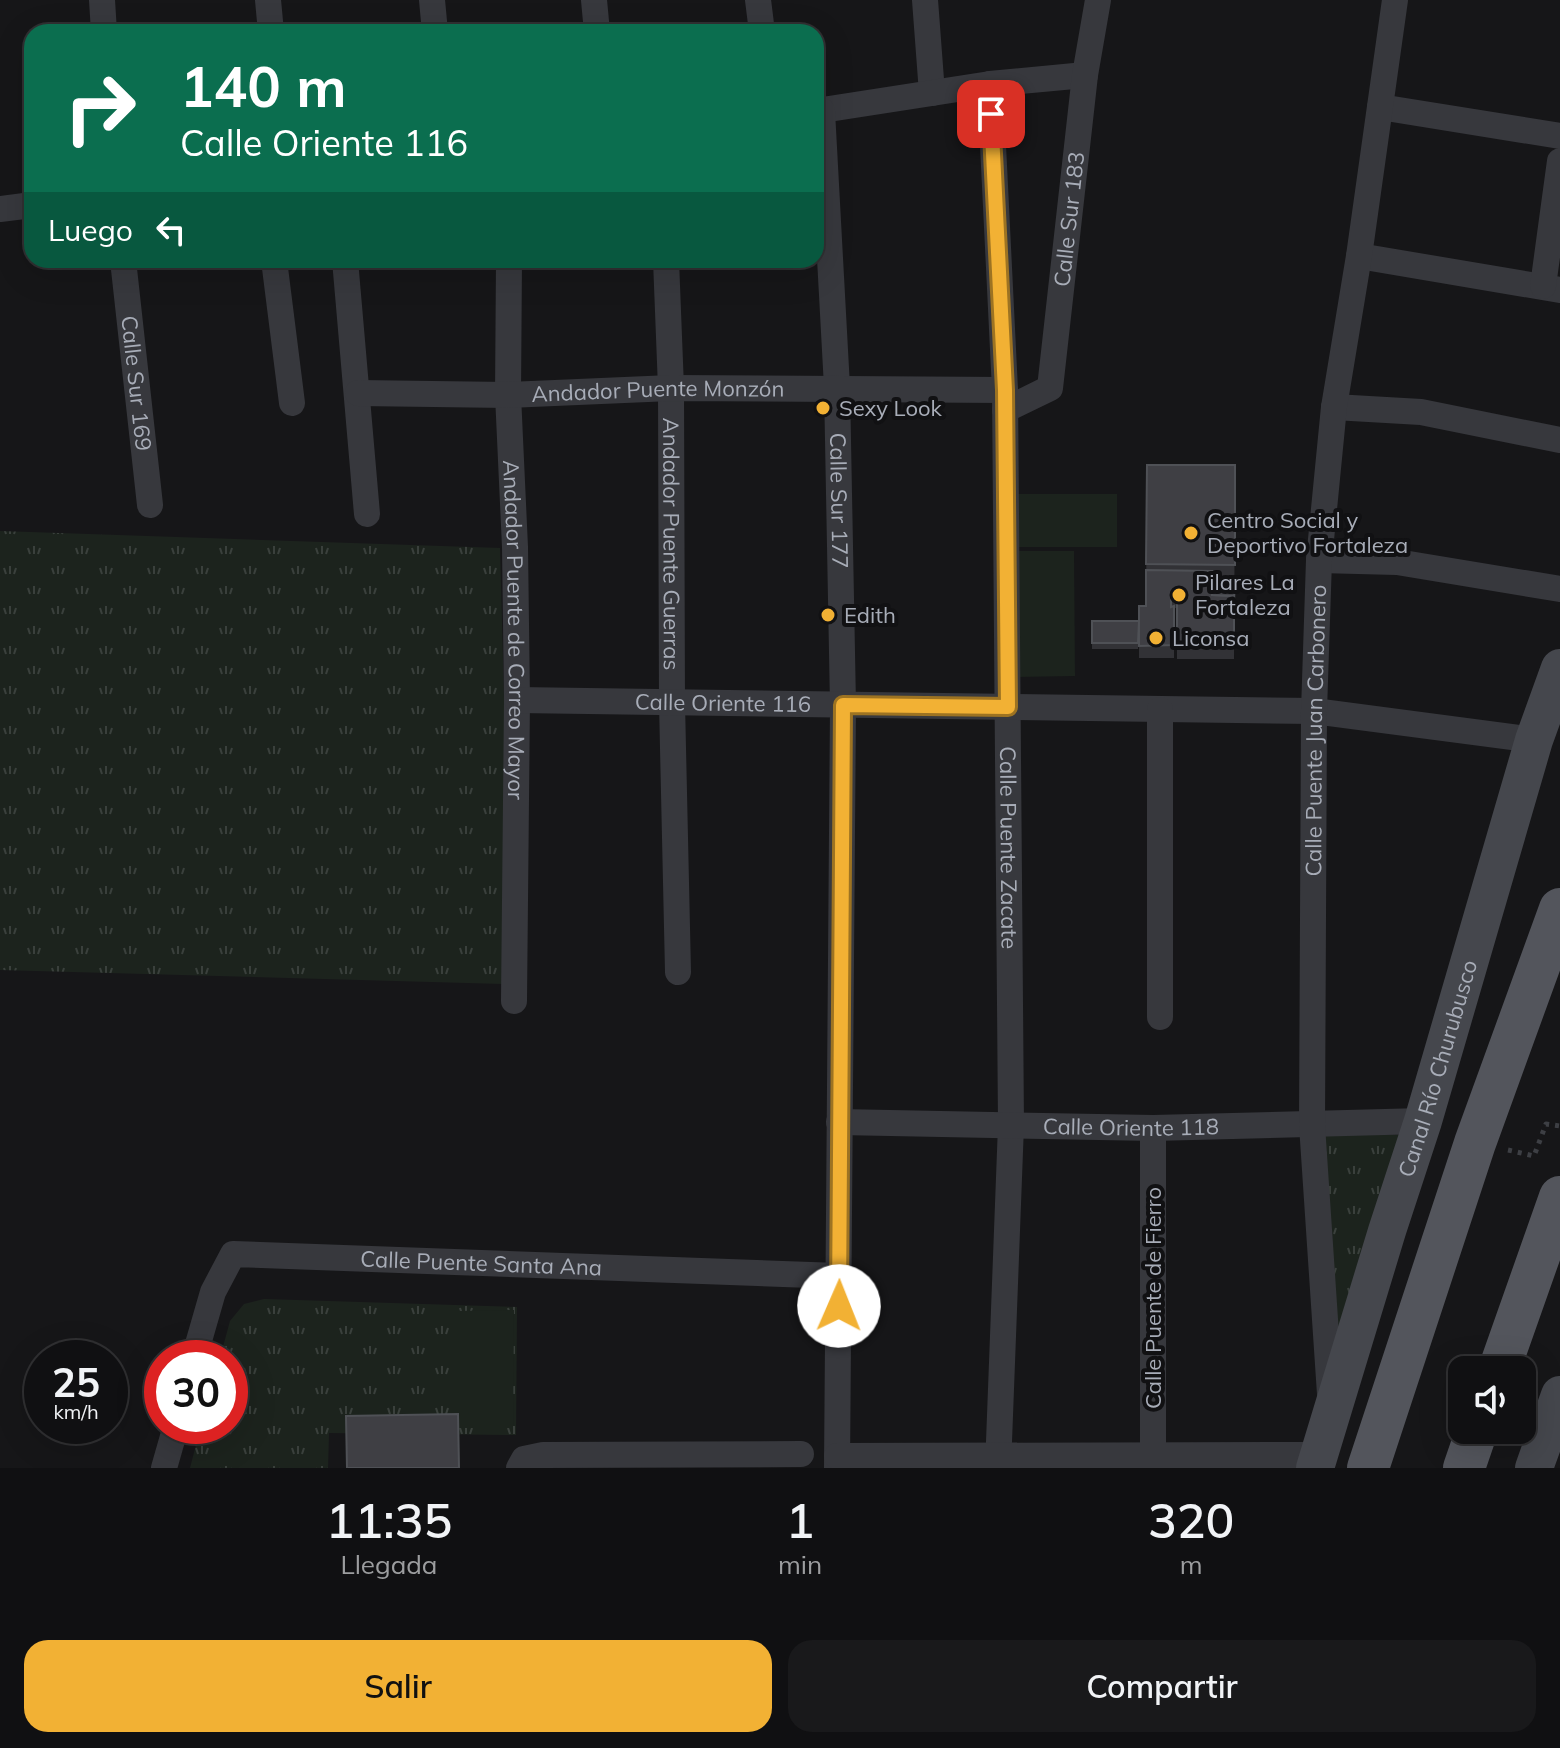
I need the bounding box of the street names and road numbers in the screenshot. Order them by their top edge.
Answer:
street label: Calle Sur 183 [1047,150,1090,288]
street label: Calle Sur 169 [115,314,158,452]
street label: Andador Puente Monzón [531,374,784,408]
street label: Andador Puente Guerras [657,417,686,670]
street label: Calle Sur 177 [824,432,854,569]
street label: Andador Puente de Correo Mayor [497,459,531,800]
street label: Calle Puente Juan Carbonero [1299,584,1332,877]
street label: Calle Oriente 116 [635,688,811,718]
street label: Calle Puente Zacate [994,746,1024,949]
street label: Canal Río Churubusco [1392,957,1483,1181]
street label: Calle Oriente 118 [1043,1112,1219,1142]
street label: Calle Puente de Fierro [1139,1187,1167,1409]
street label: Calle Puente Santa Ana [360,1245,603,1281]

